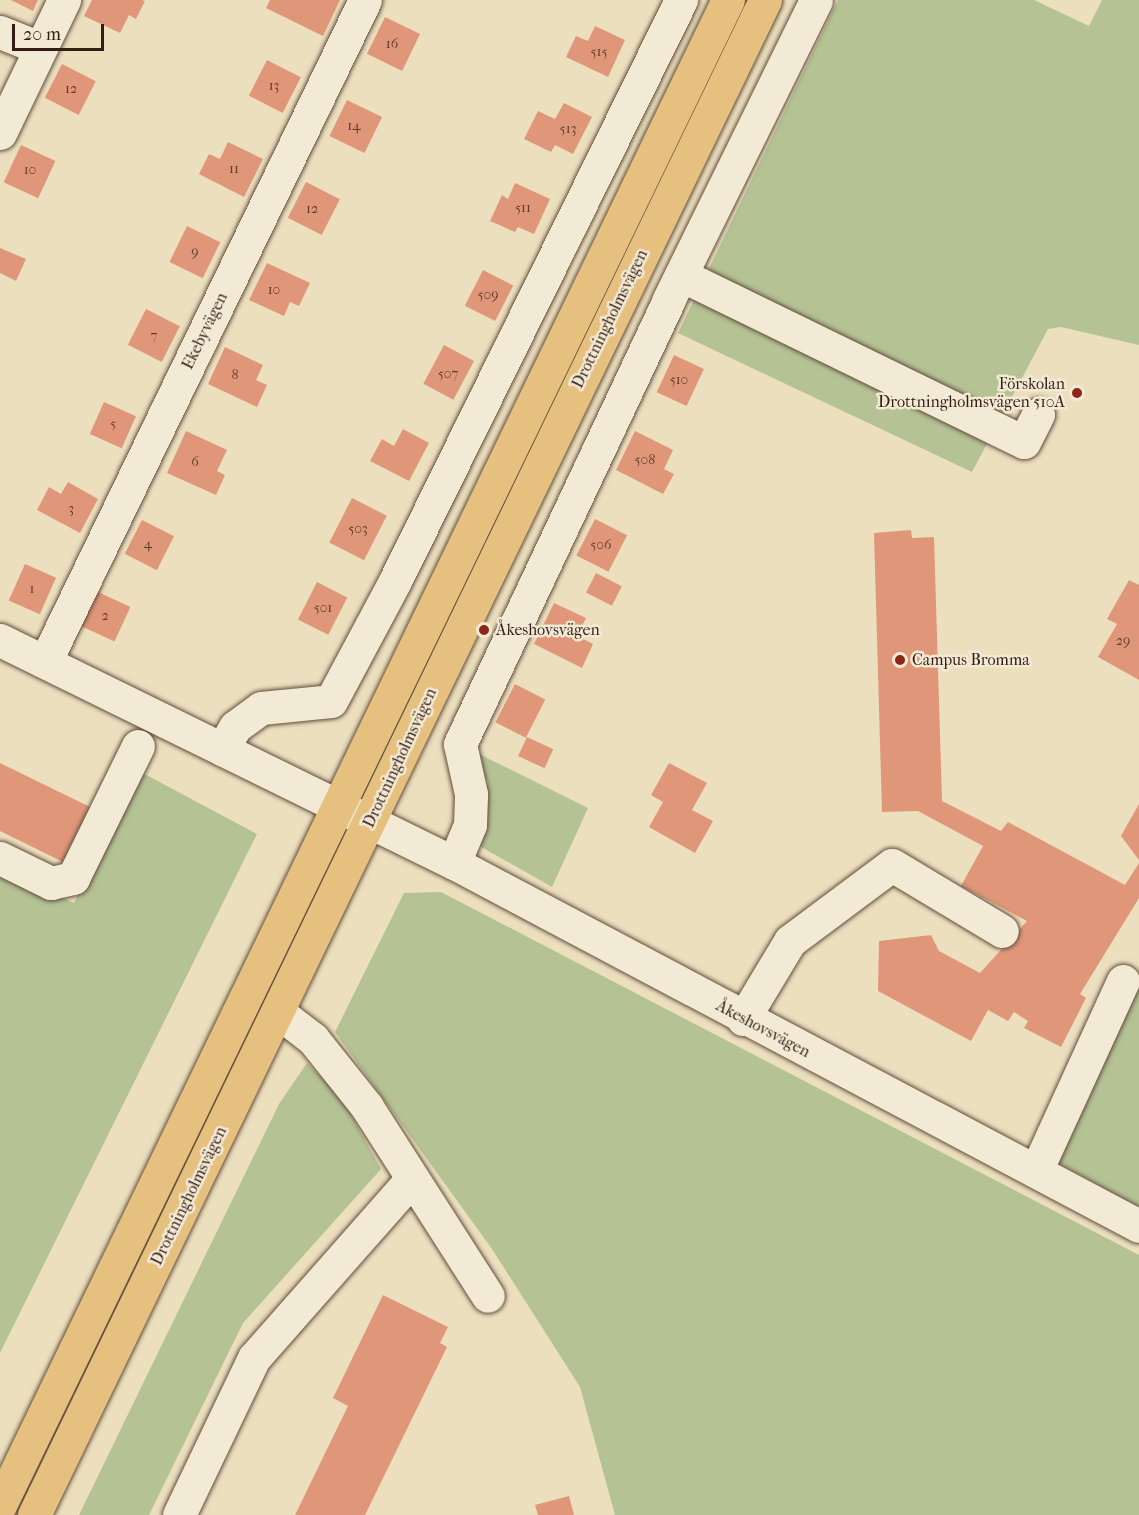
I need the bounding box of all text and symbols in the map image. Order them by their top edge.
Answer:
scale bar [15,12,106,50]
text: 20 m [23,24,61,45]
house number: 16 [386,36,398,52]
house number: 515 [590,44,608,60]
house number: 13 [269,78,279,94]
house number: 12 [65,81,77,97]
house number: 14 [347,118,361,134]
house number: 513 [560,121,576,137]
house number: 11 [229,161,239,177]
house number: 10 [24,162,36,178]
house number: 511 [515,200,531,216]
house number: 12 [306,201,318,217]
house number: 9 [191,244,199,260]
street label: Drottningholmsvägen [568,247,652,391]
house number: 10 [268,282,280,298]
house number: 509 [477,287,499,303]
street label: Ekebyvägen [178,289,232,373]
house number: 7 [151,328,157,344]
house number: 507 [438,366,458,382]
house number: 8 [231,367,239,383]
house number: 510 [670,372,688,388]
place label: Förskolan Drottningholmsvägen 510A [878,374,1065,412]
marker: Förskolan Drottningholmsvägen 510A [1070,386,1084,400]
house number: 5 [110,416,116,432]
house number: 508 [635,452,655,468]
house number: 6 [191,454,199,470]
house number: 3 [68,501,74,517]
house number: 503 [348,521,368,537]
house number: 4 [144,536,152,552]
house number: 506 [590,537,612,553]
house number: 1 [30,581,34,597]
house number: 501 [314,600,332,616]
house number: 2 [101,608,109,624]
place label: Åkeshovsvägen [496,620,600,640]
marker: Åkeshovsvägen [477,623,491,637]
house number: 29 [1116,633,1130,649]
place label: Campus Bromma [912,650,1030,670]
marker: Campus Bromma [893,653,907,667]
street label: Drottningholmsvägen [359,685,441,831]
street label: Åkeshovsvägen [713,996,813,1062]
street label: Drottningholmsvägen [147,1124,231,1268]

